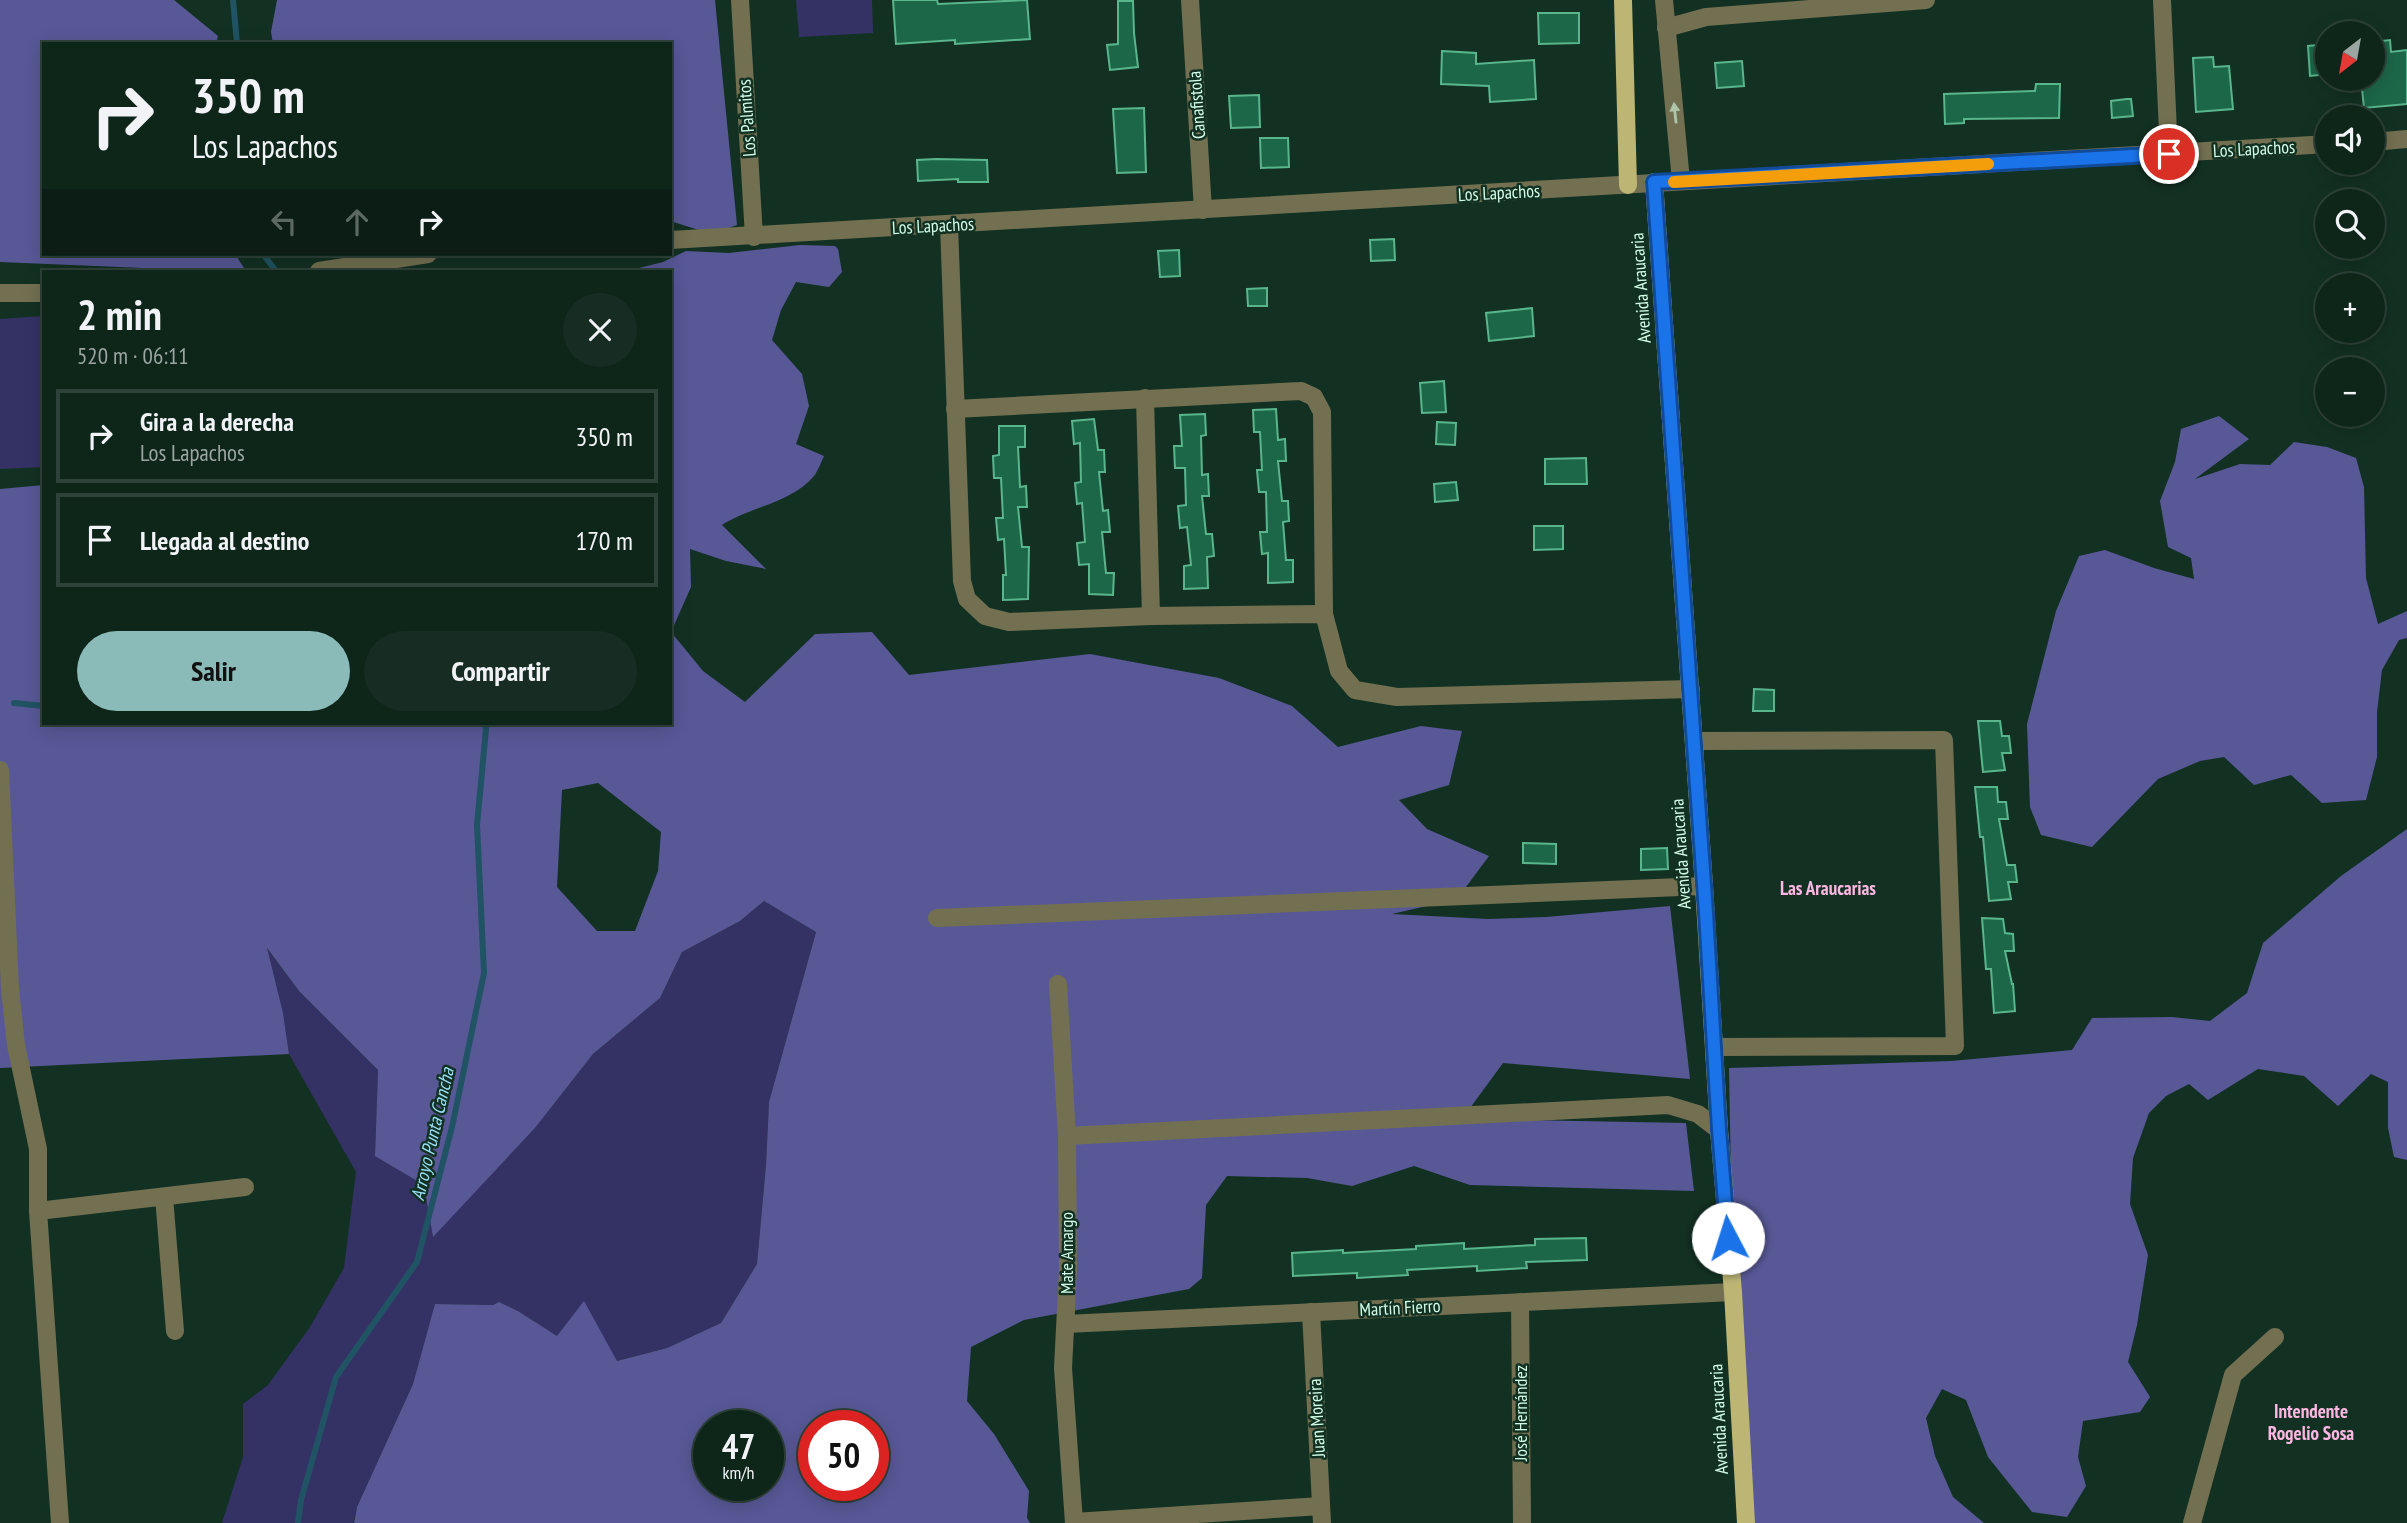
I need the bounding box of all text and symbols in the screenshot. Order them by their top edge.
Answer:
north arrow [2315,21,2385,91]
map controls [2315,21,2385,427]
text: 350 m [192,63,305,127]
icon: right [77,70,168,161]
street label: Canafistola [1183,70,1210,140]
street label: Los Palmitos [732,78,761,158]
one-way arrow [1669,102,1680,124]
button: sound [2315,105,2385,175]
pin [2139,124,2199,184]
text: Los Lapachos [192,125,338,167]
icon: arrive [2150,135,2188,173]
street label: Los Lapachos [2212,135,2296,162]
street label: Los Lapachos [1457,179,1541,206]
button: search [2315,189,2385,259]
icon: left [265,203,303,241]
icon: ahead [338,203,376,241]
icon: right [411,203,449,241]
street label: Los Lapachos [891,212,975,239]
street label: Avenida Araucaria [1625,232,1656,344]
button: + [2315,273,2385,343]
text: 2 min [77,287,162,342]
button: close [563,293,637,367]
text: 520 m · 06:11 [77,341,189,370]
button: − [2315,357,2385,427]
text: Gira a la derecha [140,405,294,438]
icon: right [81,417,119,455]
text: 350 m [575,420,633,453]
text: Los Lapachos [140,438,245,467]
icon: arrive [81,521,119,559]
text: Llegada al destino [140,524,309,557]
text: 170 m [575,524,633,557]
button: Salir [77,631,350,711]
button: Compartir [364,631,637,711]
street label: Avenida Araucaria [1665,798,1696,910]
district label: Las Araucarias [1780,876,1876,900]
water label: Arroyo Punta Cancha [405,1064,459,1203]
position arrow [1691,1201,1765,1275]
street label: Mate Amargo [1055,1212,1078,1294]
street label: Martín Fierro [1359,1294,1441,1321]
street label: Avenida Araucaria [1704,1363,1733,1475]
street label: José Hernández [1509,1365,1532,1462]
street label: Juan Moreira [1303,1378,1330,1459]
district label: Intendente Rogelio Sosa [2268,1399,2354,1445]
speed limit sign: 50 [798,1410,889,1501]
text: 47 [722,1423,755,1469]
text: km/h [723,1461,754,1484]

